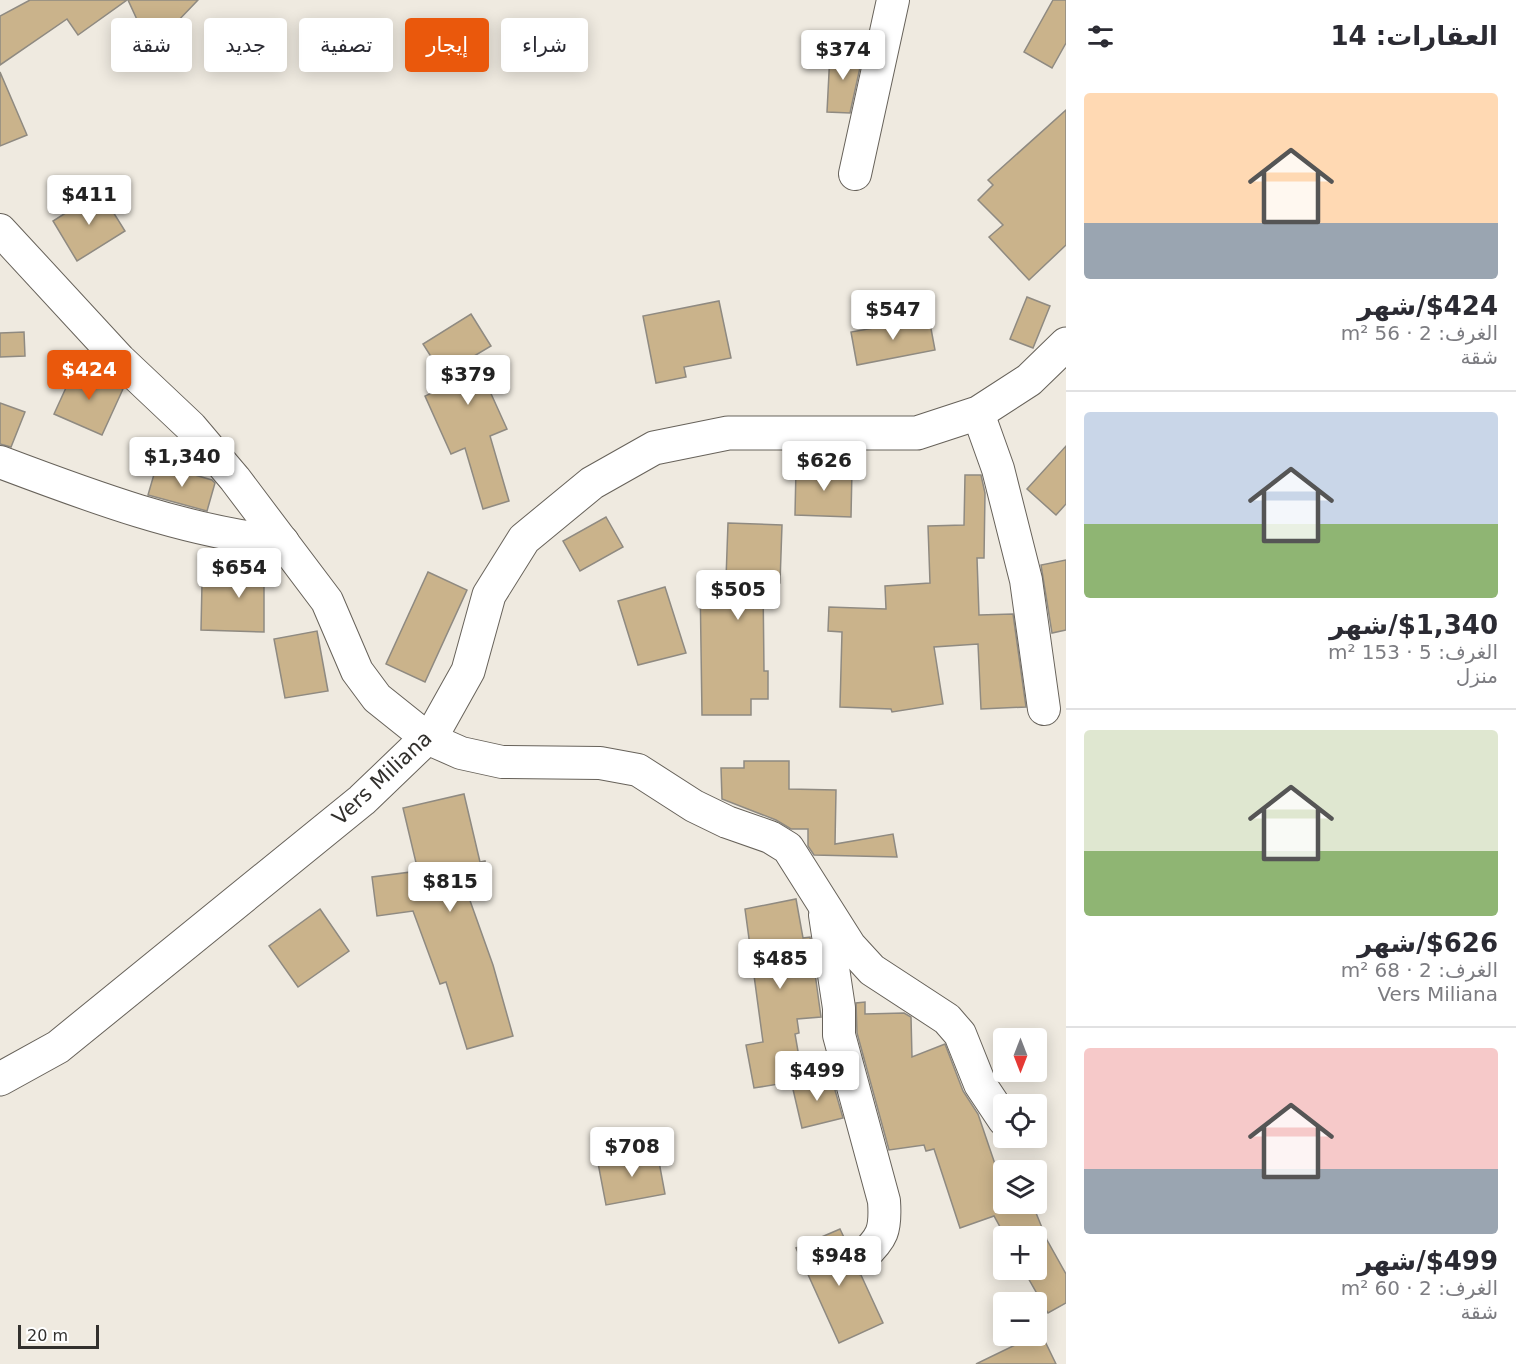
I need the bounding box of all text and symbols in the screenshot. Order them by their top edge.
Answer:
chip: شقة [111,18,192,72]
chip: جديد [204,18,287,72]
chip: تصفية [299,18,393,72]
chip: إيجار [405,18,489,72]
chip: شراء [501,18,588,72]
icon: filters [1084,20,1117,53]
text: العقارات: 14 [1331,21,1498,51]
pin: $374 [807,30,879,81]
text: $374 [815,37,871,61]
icon: home [1237,132,1345,240]
pin: $411 [53,175,125,226]
text: $411 [61,182,117,206]
pin: $547 [857,290,929,341]
text: $424/شهر [1357,291,1498,321]
text: $547 [865,297,921,321]
text: الغرف: 2 · 56 m² [1341,321,1498,345]
text: شقة [1460,345,1498,369]
pin: $424 [53,350,125,401]
pin: $379 [432,355,504,406]
text: $424 [61,357,117,381]
text: $379 [440,362,496,386]
pin: $1,340 [133,437,231,488]
pin: $626 [788,441,860,492]
text: $1,340 [143,444,221,468]
text: $626 [796,448,852,472]
icon: home [1237,451,1345,559]
pin: $654 [203,548,275,599]
text: $654 [211,555,267,579]
pin: $505 [702,570,774,621]
text: $505 [710,577,766,601]
text: $1,340/شهر [1329,610,1498,640]
text: الغرف: 5 · 153 m² [1328,640,1498,664]
text: منزل [1456,664,1498,688]
street label: Vers Miliana [328,726,436,830]
icon: home [1237,769,1345,877]
pin: $815 [414,862,486,913]
text: $815 [422,869,478,893]
text: $626/شهر [1357,928,1498,958]
pin: $485 [744,939,816,990]
text: $485 [752,946,808,970]
text: الغرف: 2 · 68 m² [1341,958,1498,982]
text: Vers Miliana [1377,982,1498,1006]
north arrow [993,1028,1047,1082]
map controls [993,1028,1047,1346]
pin: $499 [781,1051,853,1102]
text: $499 [789,1058,845,1082]
icon: home [1237,1087,1345,1195]
button: locate [993,1094,1047,1148]
pin: $708 [596,1127,668,1178]
text: $708 [604,1134,660,1158]
button: layers [993,1160,1047,1214]
button: + [993,1226,1047,1280]
pin: $948 [803,1236,875,1287]
text: $948 [811,1243,867,1267]
text: $499/شهر [1357,1246,1498,1276]
text: الغرف: 2 · 60 m² [1341,1276,1498,1300]
button: − [993,1292,1047,1346]
text: شقة [1460,1300,1498,1324]
scale bar [18,1322,99,1350]
text: 20 m [27,1326,68,1345]

